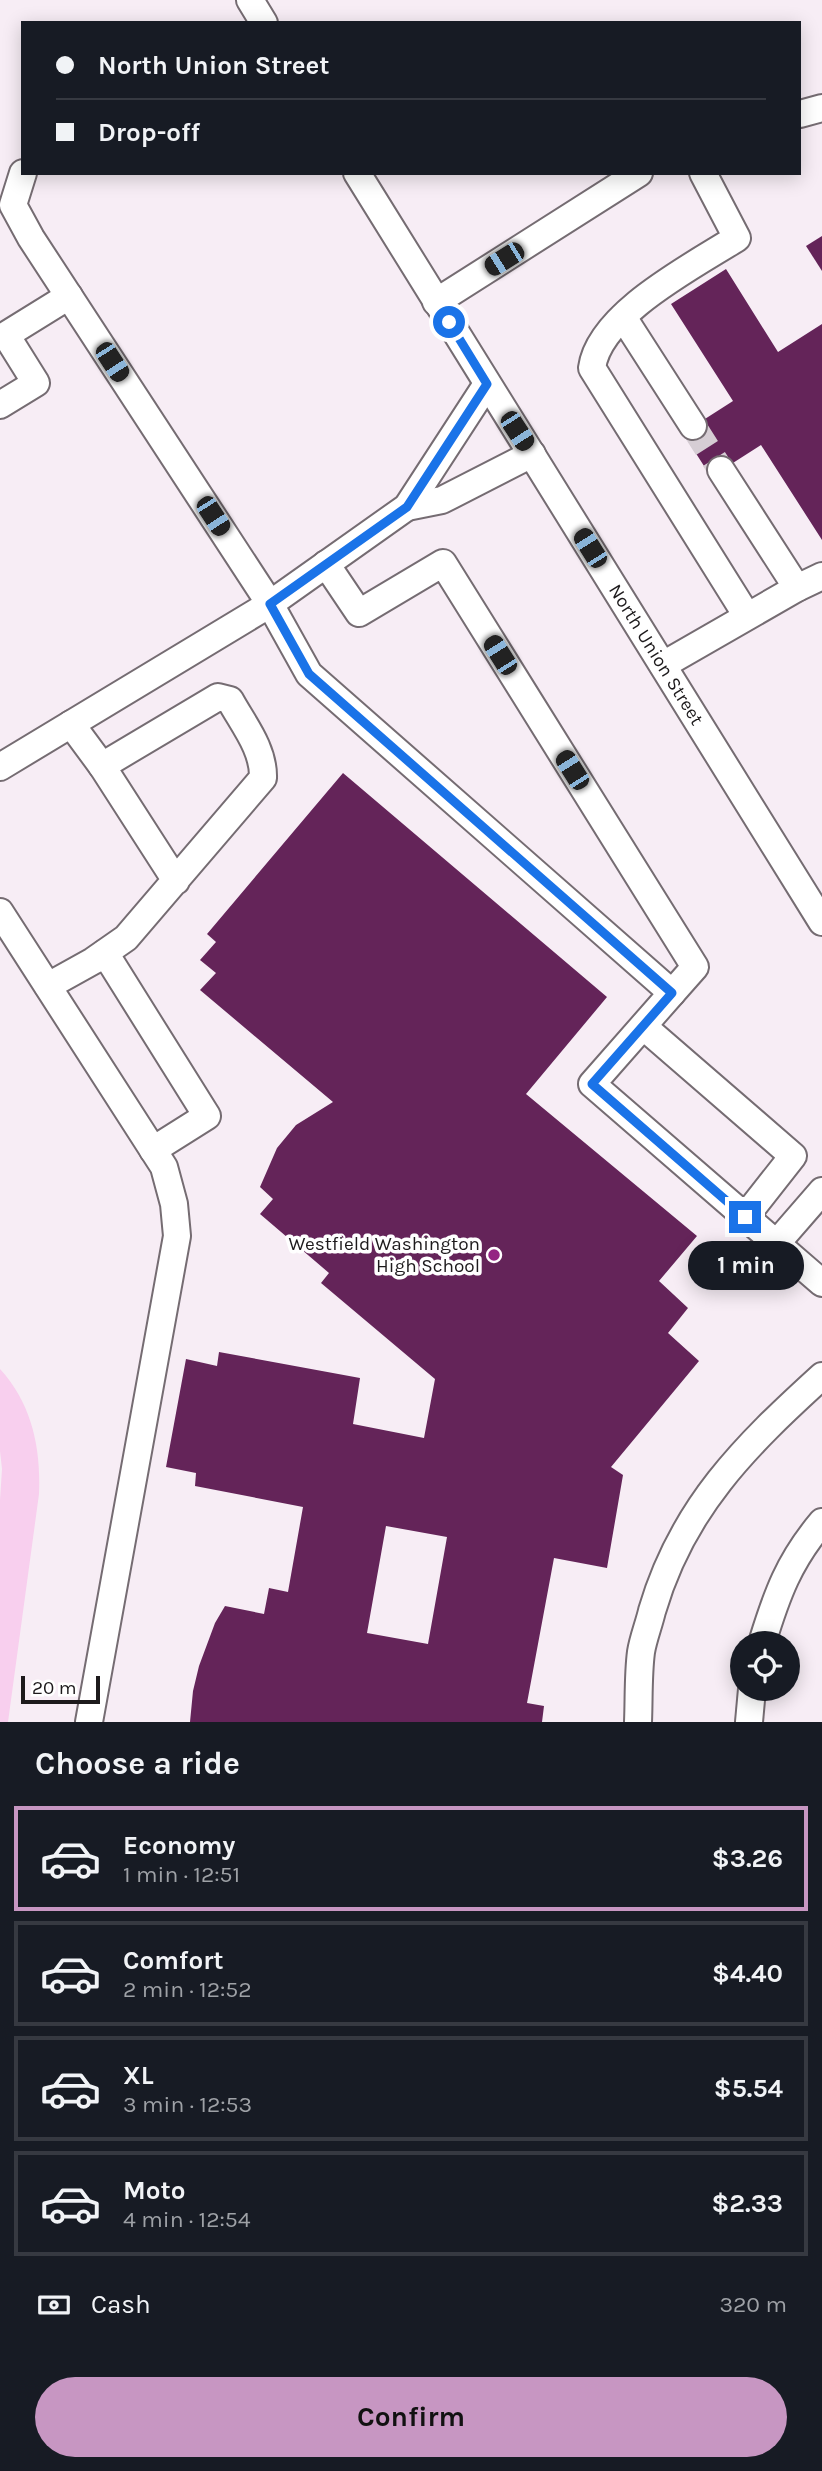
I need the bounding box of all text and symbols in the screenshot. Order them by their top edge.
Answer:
text: North Union Street [98,50,330,81]
text: Drop-off [98,117,200,148]
car [481,239,528,279]
route start [433,306,465,338]
car [92,339,133,385]
car [497,408,538,454]
car [193,493,234,539]
car [570,525,611,571]
street label: North Union Street [604,580,708,729]
car [480,632,521,678]
car [552,747,593,793]
route end [729,1201,761,1233]
place label: Westfield Washington High School [289,1233,480,1277]
callout: 1 min [687,1242,803,1290]
marker: Westfield Washington High School [486,1247,502,1263]
text: 1 min [717,1252,775,1279]
map controls [730,1631,800,1701]
button: locate [730,1631,800,1701]
scale bar [21,1673,100,1705]
text: 20 m [32,1677,77,1699]
text: Choose a ride [35,1745,240,1782]
icon: car [39,1827,102,1890]
text: Economy [123,1830,235,1861]
text: $3.26 [712,1843,783,1874]
text: 1 min · 12:51 [123,1861,240,1888]
icon: car [39,1942,102,2005]
text: Comfort [123,1945,224,1976]
text: $4.40 [712,1958,783,1989]
text: 2 min · 12:52 [123,1976,252,2003]
icon: car [39,2057,102,2120]
text: XL [123,2060,154,2091]
text: $5.54 [714,2073,783,2104]
text: 3 min · 12:53 [123,2091,252,2118]
icon: car [39,2172,102,2235]
text: Moto [123,2175,185,2206]
text: $2.33 [711,2188,783,2219]
text: 4 min · 12:54 [123,2206,251,2233]
icon: cash [35,2286,73,2324]
text: Cash [91,2289,151,2320]
text: 320 m [719,2291,787,2318]
button: Confirm [35,2377,787,2457]

